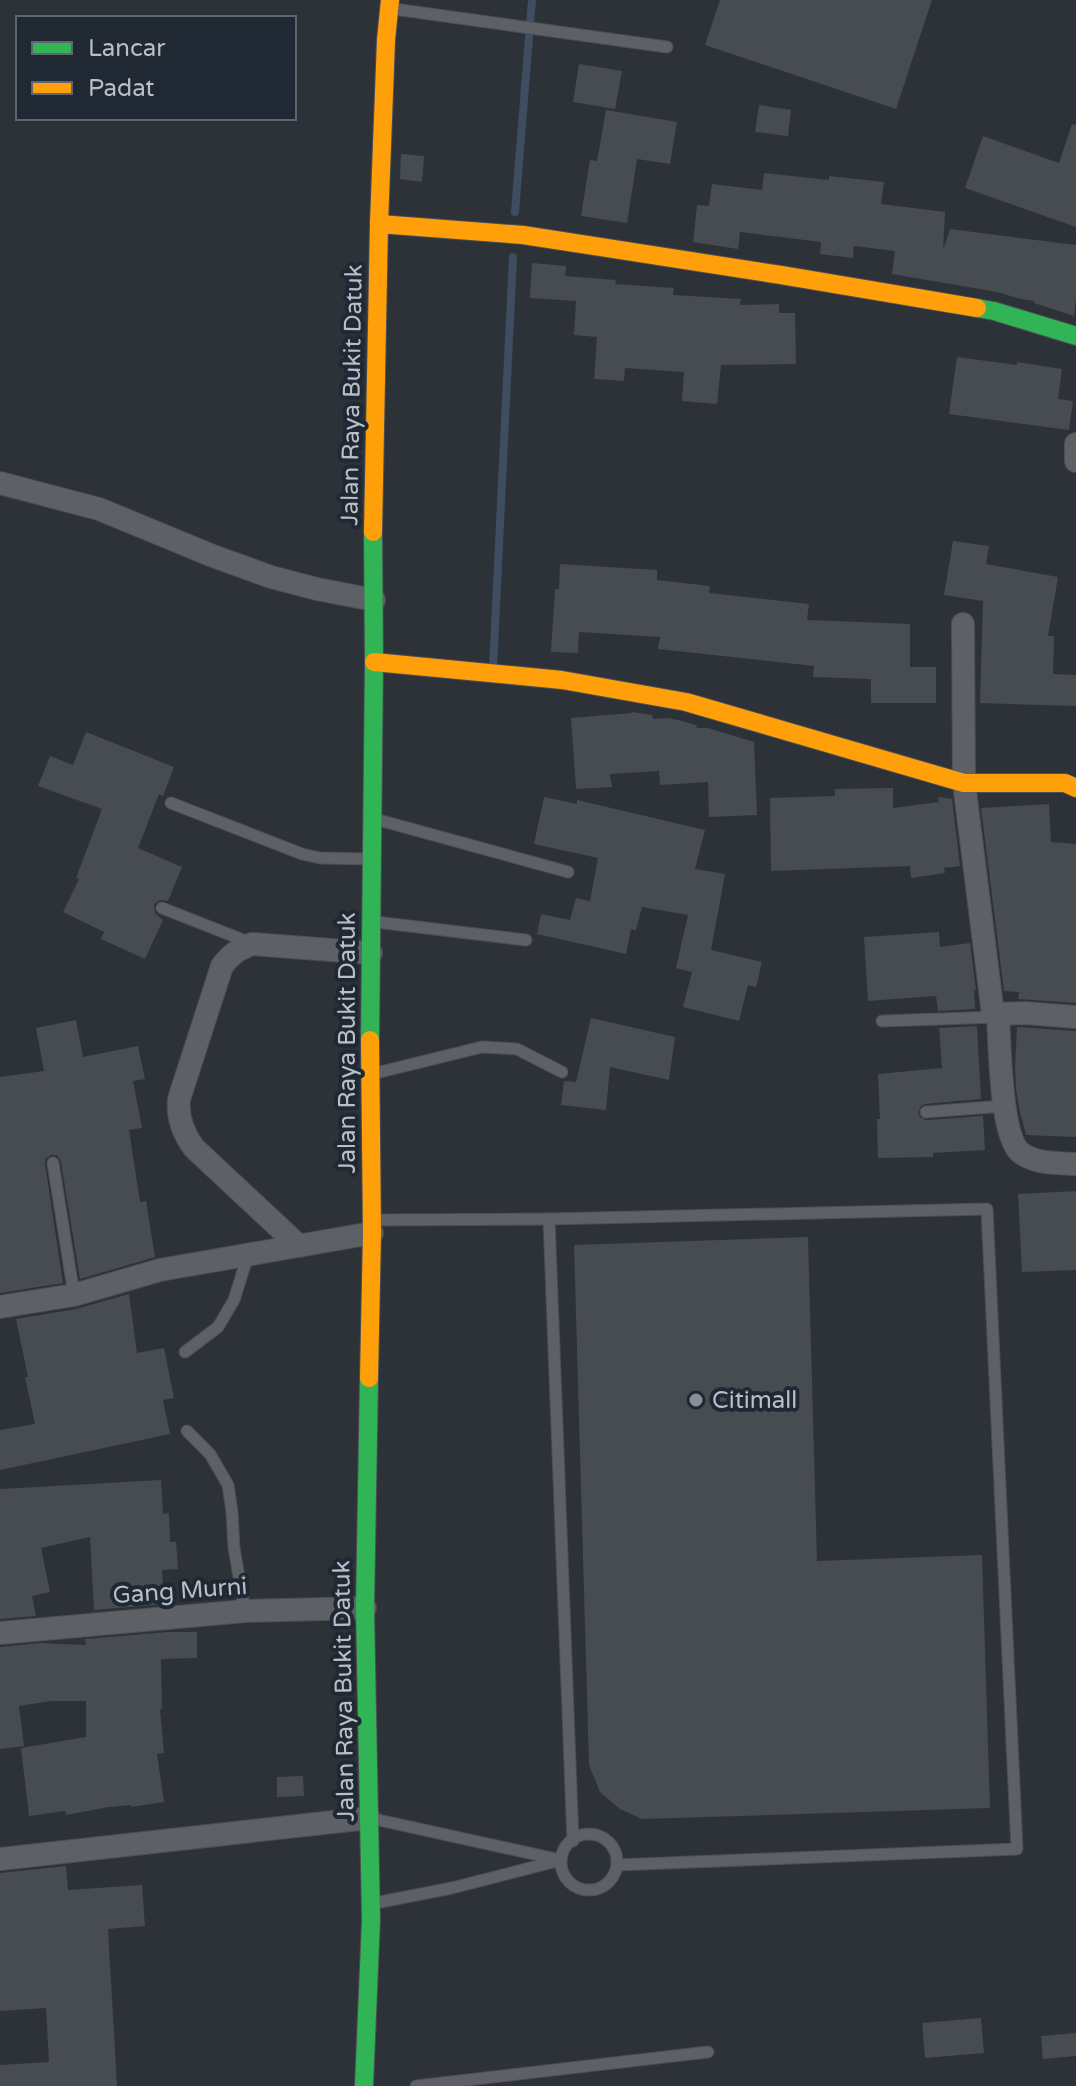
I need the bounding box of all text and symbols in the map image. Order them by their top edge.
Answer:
legend [16,16,296,120]
text: Lancar [88,34,166,63]
text: Padat [88,74,155,103]
street label: Jalan Raya Bukit Datuk [335,264,369,526]
street label: Jalan Raya Bukit Datuk [333,912,362,1174]
place label: Citimall [712,1386,797,1415]
marker: Citimall [687,1391,705,1409]
street label: Jalan Raya Bukit Datuk [327,1560,361,1822]
street label: Gang Murni [112,1572,248,1610]

